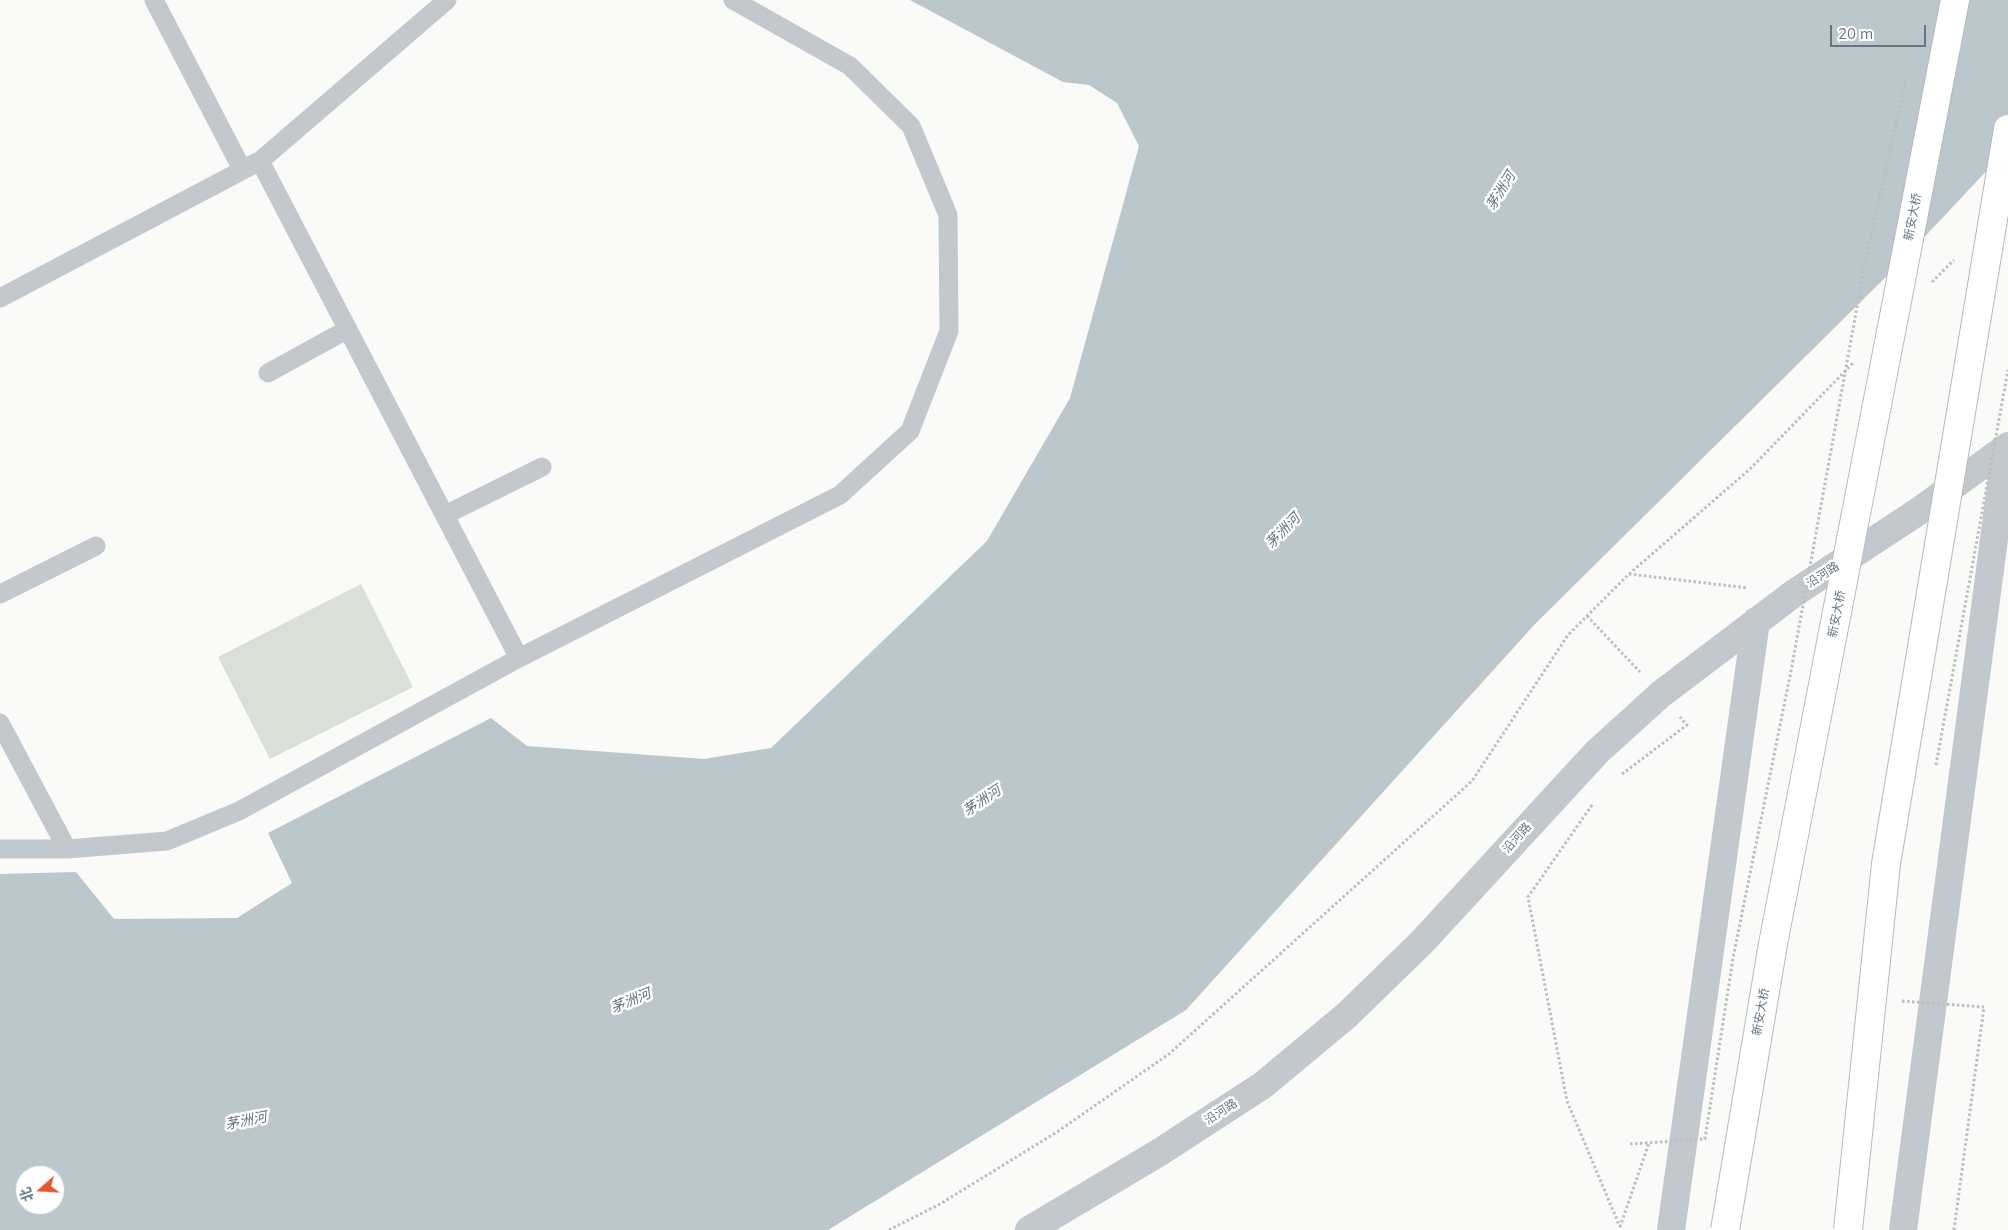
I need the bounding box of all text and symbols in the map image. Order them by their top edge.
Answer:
scale bar [1833,15,1929,47]
text: 20 m [1838,24,1873,43]
water label: 茅洲河 [1483,169,1519,213]
street label: 新安大桥 [1901,192,1925,242]
water label: 茅洲河 [1262,510,1304,552]
street label: 沿河路 [1804,559,1842,591]
street label: 新安大桥 [1825,589,1849,639]
water label: 茅洲河 [960,782,1004,820]
street label: 沿河路 [1500,820,1534,856]
water label: 茅洲河 [608,985,654,1017]
street label: 新安大桥 [1750,987,1772,1037]
street label: 沿河路 [1202,1096,1240,1128]
water label: 茅洲河 [224,1109,268,1133]
north arrow [15,1165,65,1215]
text: 北 [16,1185,38,1204]

